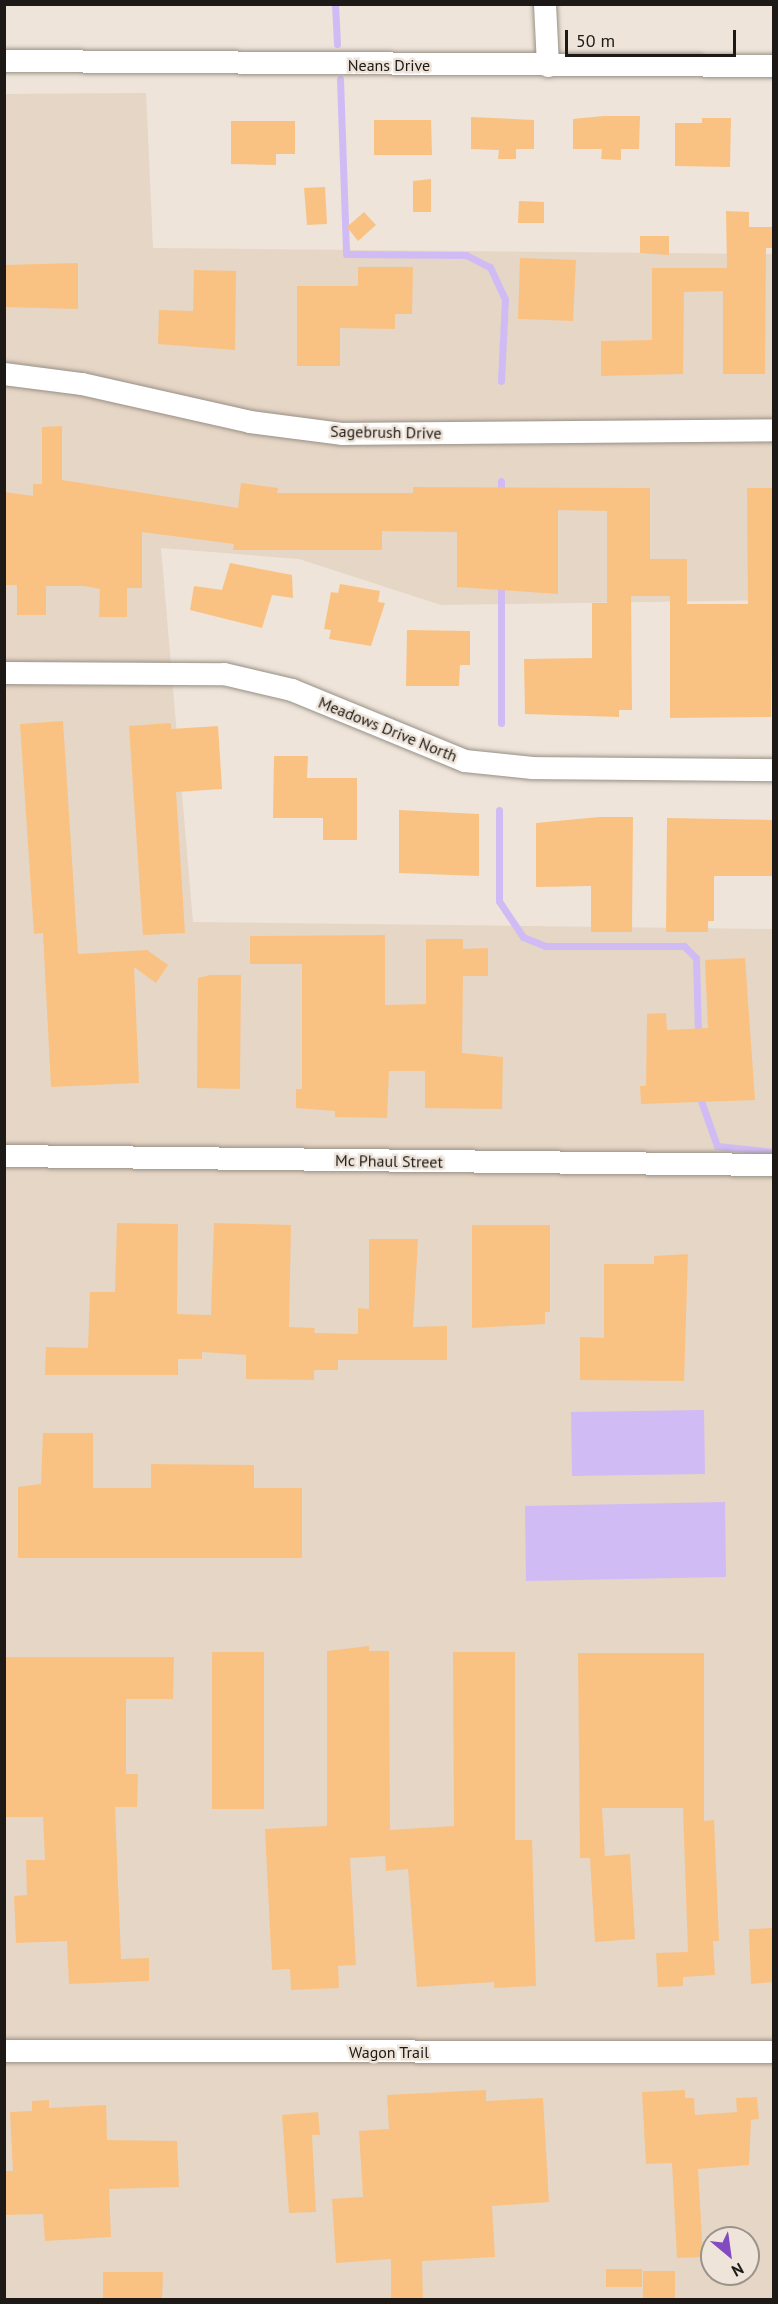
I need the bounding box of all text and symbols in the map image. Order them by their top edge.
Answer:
scale bar [568,18,739,56]
text: 50 m [576,29,615,52]
street label: Neans Drive [348,55,430,75]
street label: Sagebrush Drive [330,421,442,443]
street label: Meadows Drive North [316,692,460,766]
street label: Mc Phaul Street [335,1150,443,1172]
street label: Wagon Trail [349,2042,429,2062]
north arrow [700,2226,760,2286]
text: N [728,2259,747,2281]

